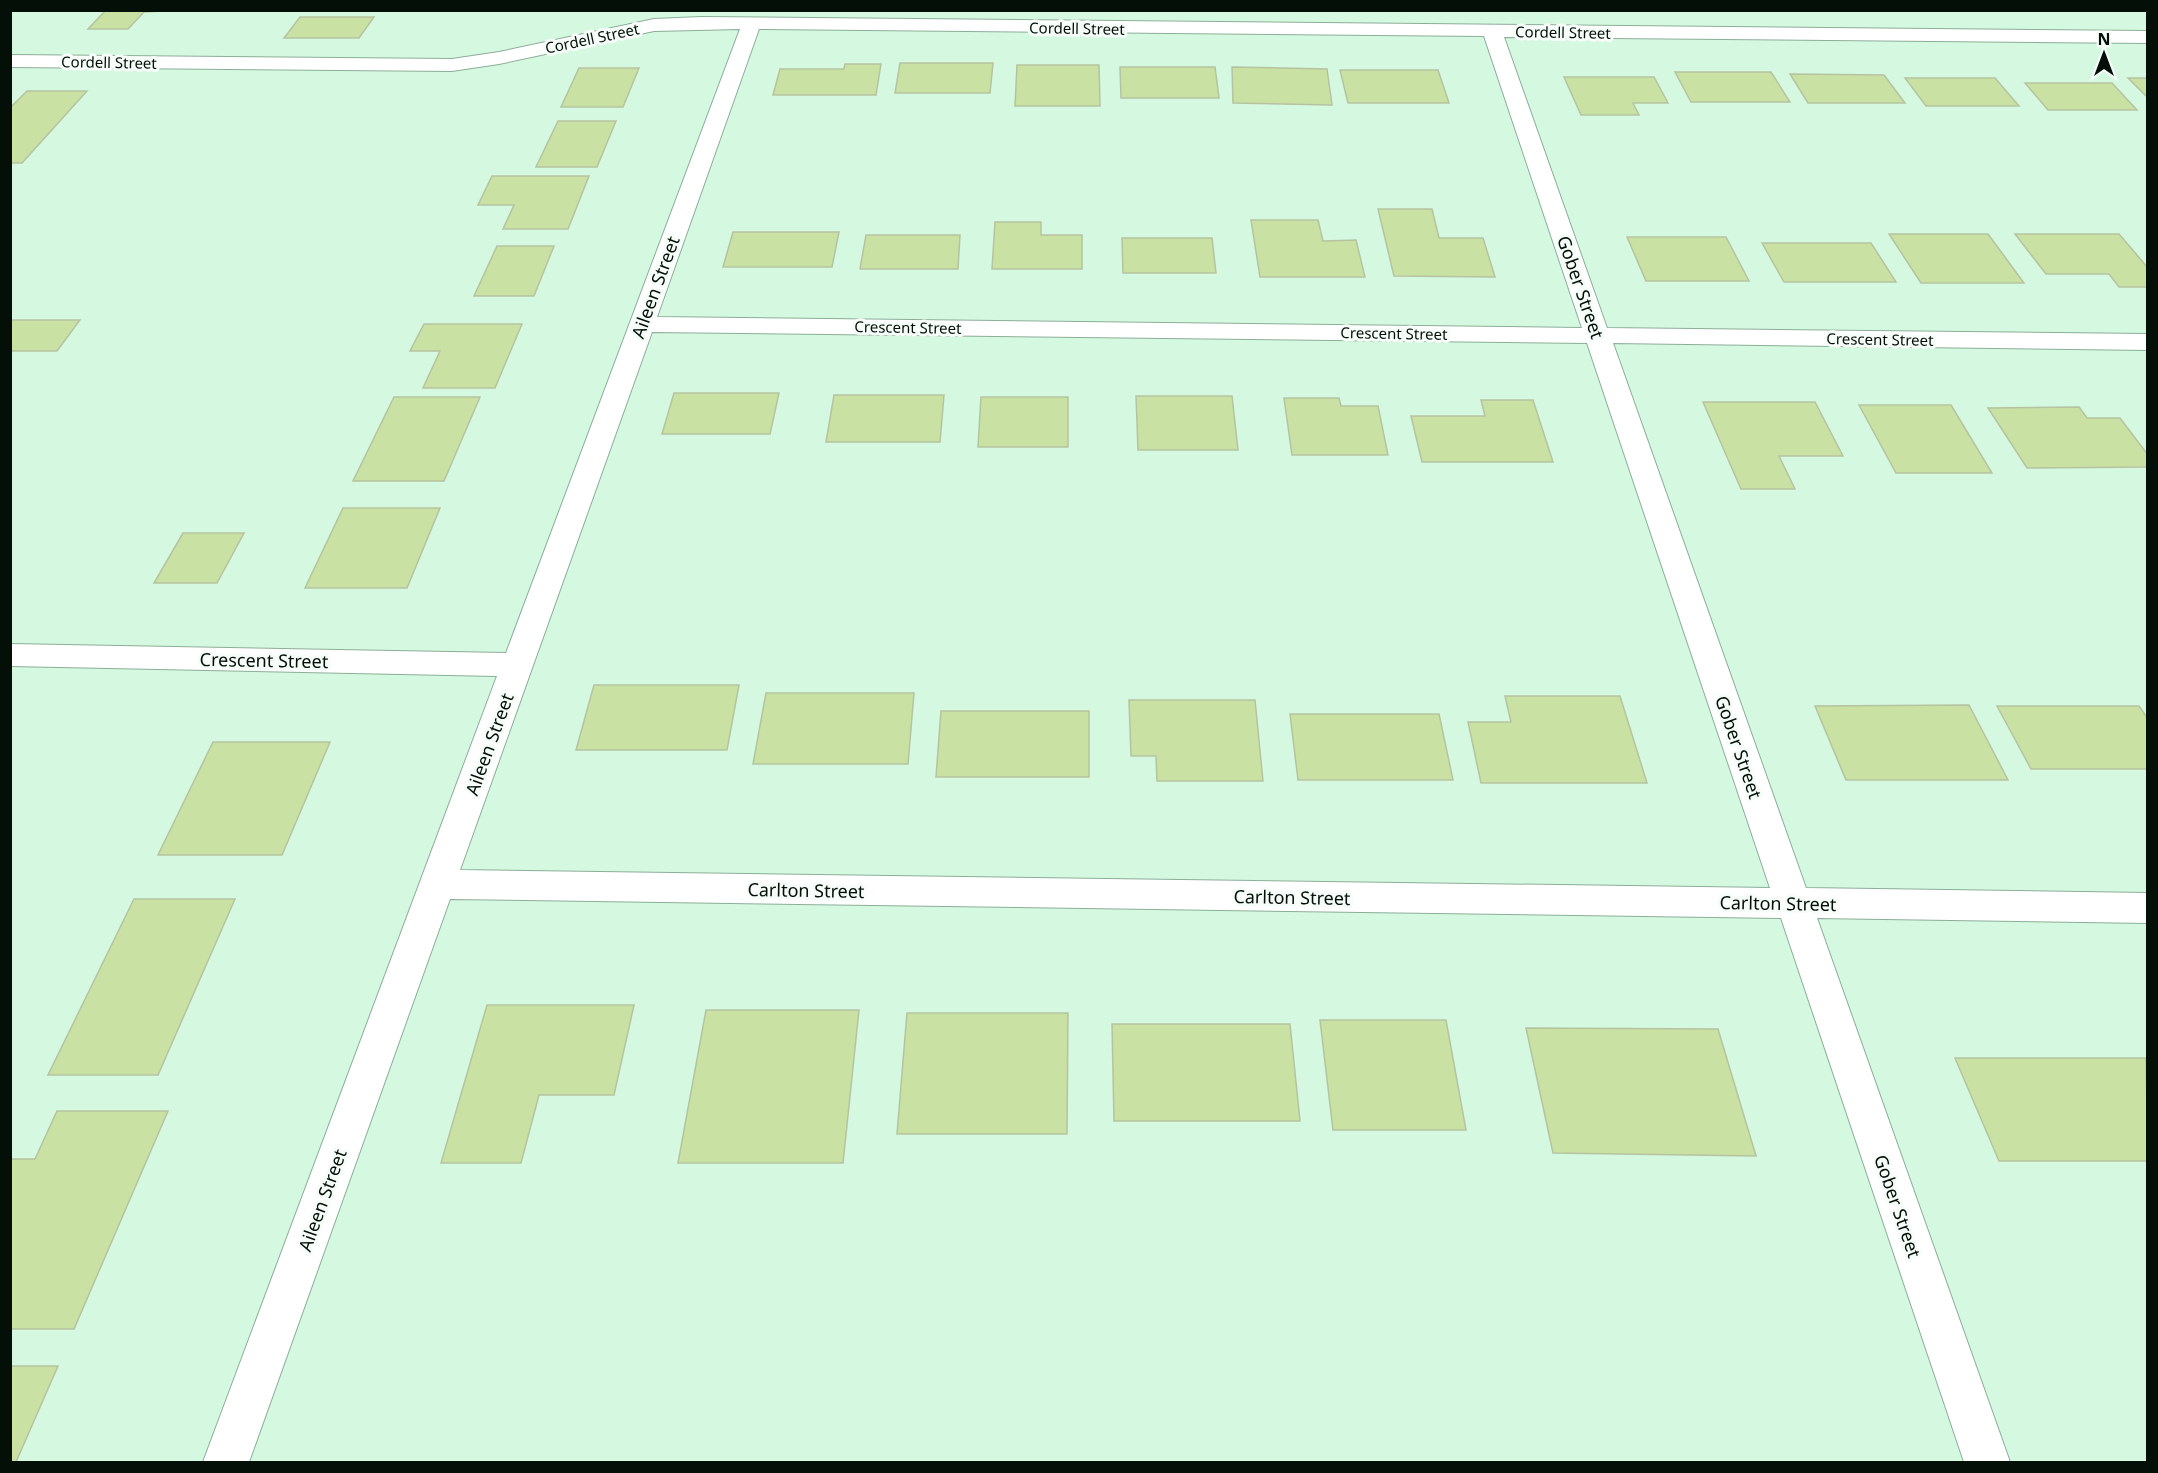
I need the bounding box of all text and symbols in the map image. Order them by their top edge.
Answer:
street label: Cordell Street [1029,17,1126,39]
street label: Cordell Street [543,18,641,58]
street label: Cordell Street [1515,21,1612,43]
north arrow [2074,24,2134,84]
text: N [2097,28,2111,50]
street label: Cordell Street [61,51,158,73]
street label: Aileen Street [625,232,685,341]
street label: Gober Street [1552,232,1610,342]
street label: Crescent Street [854,316,962,338]
street label: Crescent Street [1340,322,1448,344]
street label: Crescent Street [1826,328,1934,350]
street label: Crescent Street [200,647,329,673]
street label: Aileen Street [459,689,519,798]
street label: Gober Street [1710,692,1768,802]
street label: Carlton Street [747,877,865,903]
street label: Carlton Street [1233,884,1351,910]
street label: Carlton Street [1719,890,1837,916]
street label: Aileen Street [292,1145,352,1254]
street label: Gober Street [1869,1151,1927,1261]

